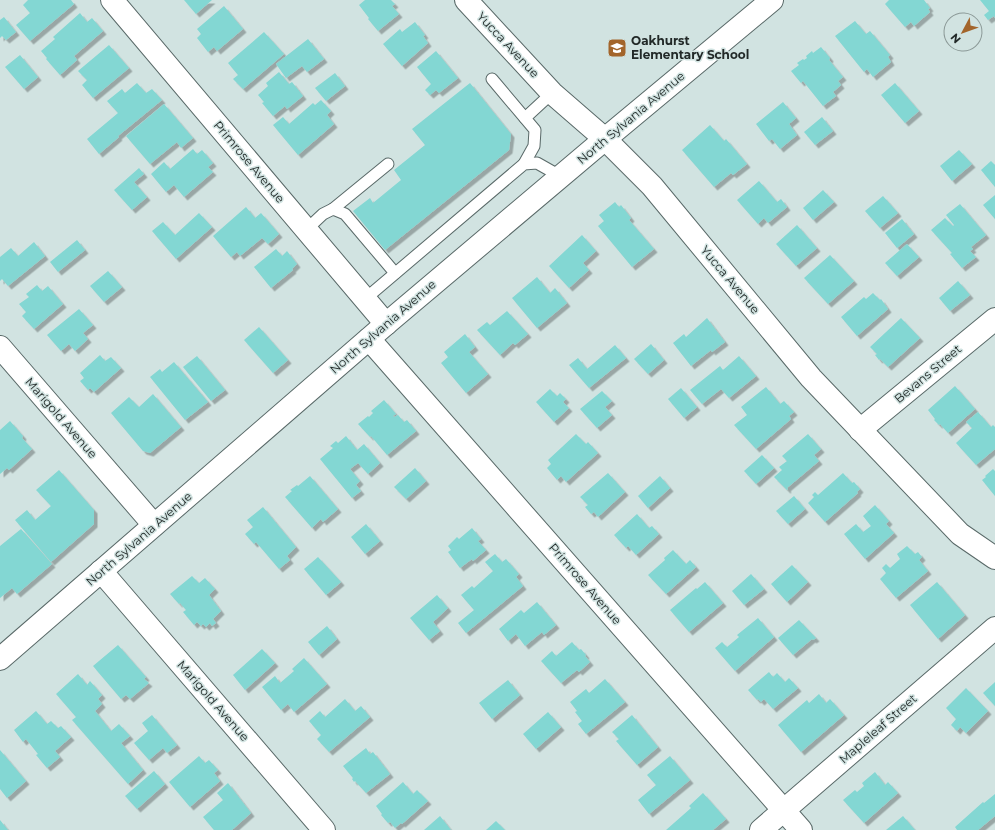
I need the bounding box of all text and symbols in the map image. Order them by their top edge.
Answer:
street label: Yucca Avenue [474,9,543,81]
north arrow [943,12,983,52]
text: N [947,31,964,47]
place label: Oakhurst Elementary School [631,33,749,62]
school or university icon: Oakhurst Elementary School [606,37,628,59]
street label: North Sylvania Avenue [574,68,687,167]
street label: Primrose Avenue [211,118,288,206]
street label: Yucca Avenue [698,243,763,317]
street label: North Sylvania Avenue [327,276,439,377]
street label: Bevans Street [891,341,964,406]
street label: Marigold Avenue [22,374,101,461]
street label: North Sylvania Avenue [83,488,195,589]
street label: Primrose Avenue [546,540,625,627]
street label: Marigold Avenue [174,657,253,744]
street label: Mapleleaf Street [836,691,920,766]

